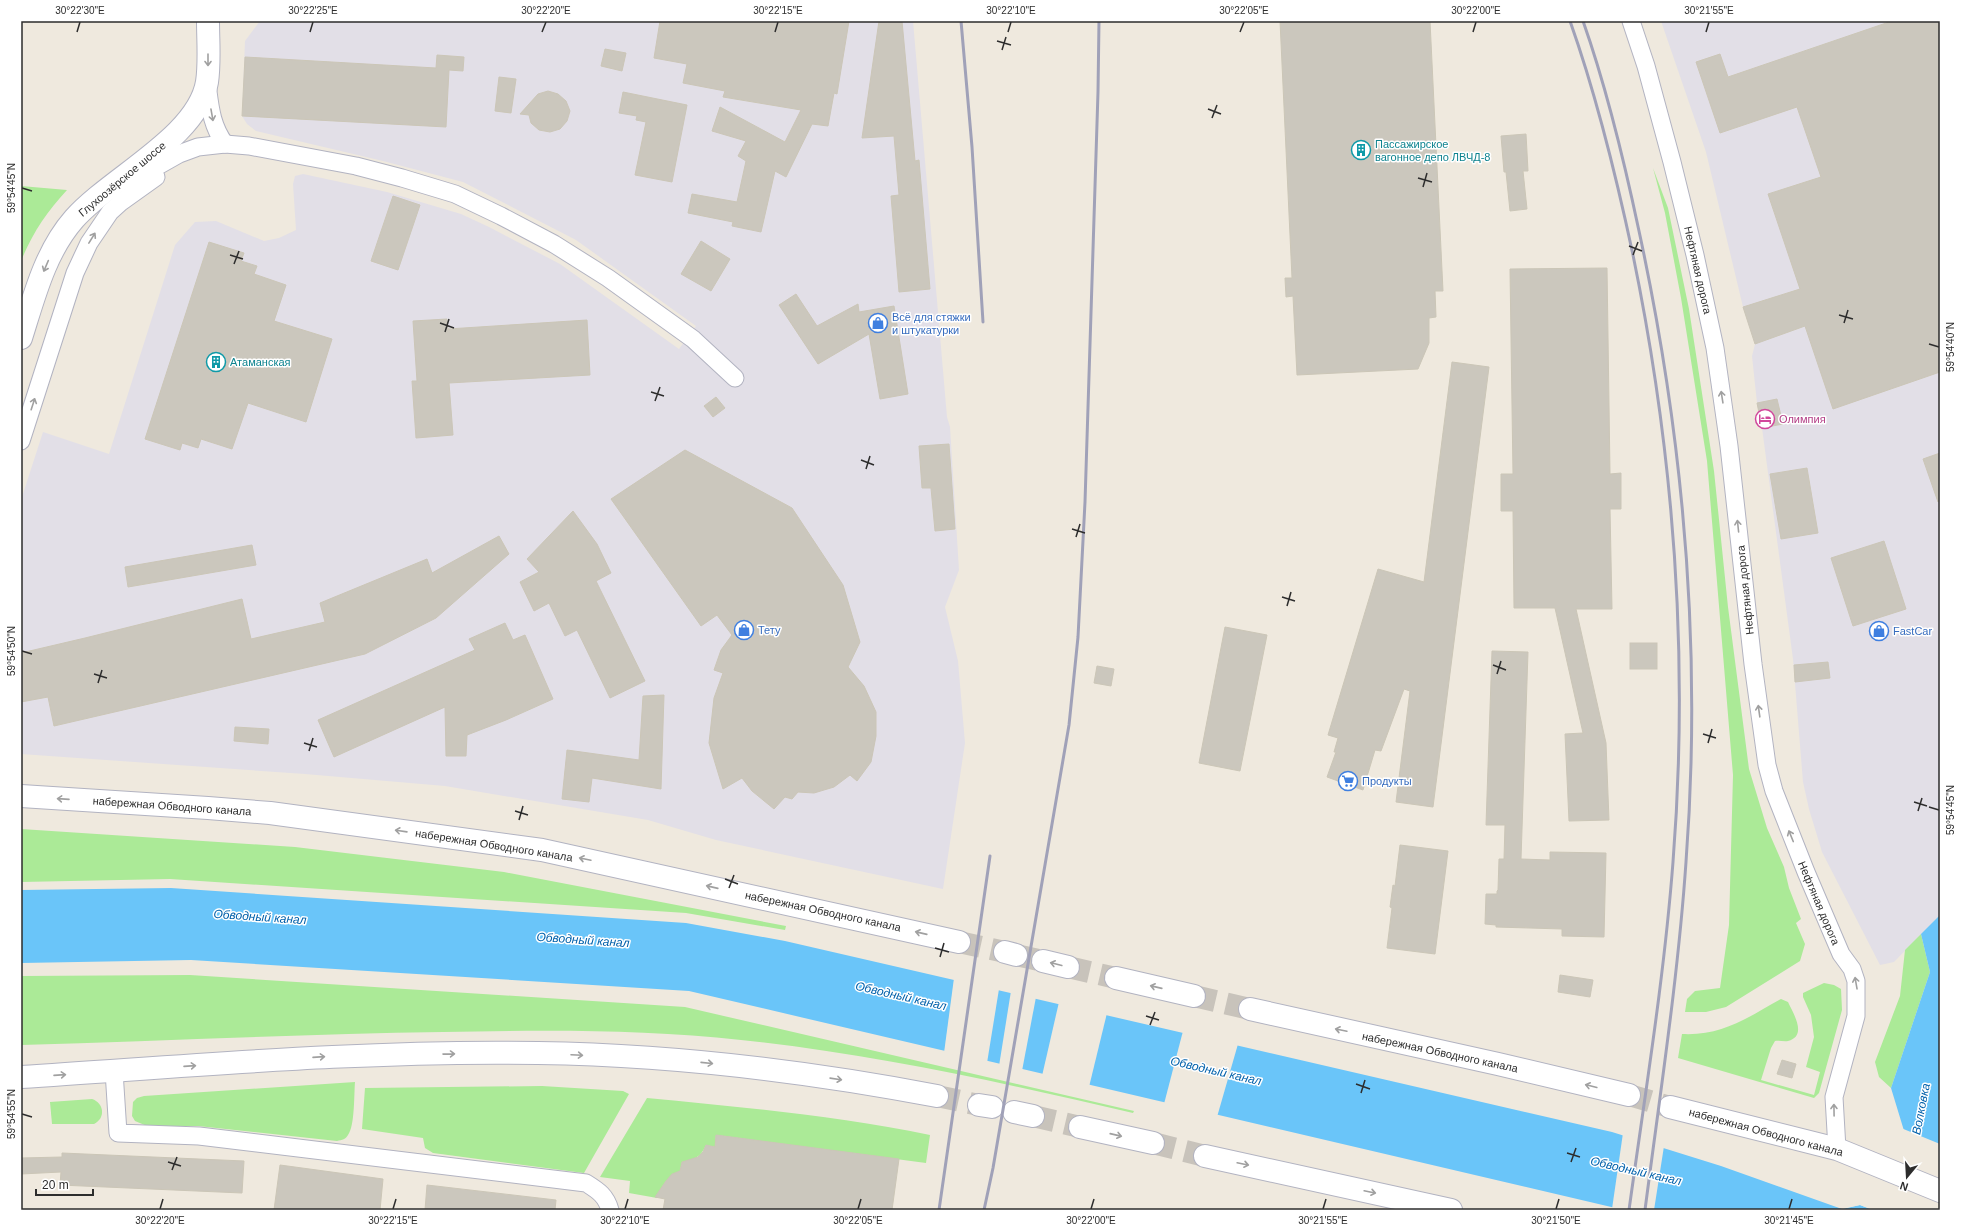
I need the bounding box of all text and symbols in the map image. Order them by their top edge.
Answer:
text: 30°22'30"E [55,5,105,16]
text: 30°22'25"E [288,5,338,16]
text: 30°22'20"E [521,5,571,16]
text: 30°22'15"E [753,5,803,16]
text: 30°22'10"E [986,5,1036,16]
text: 30°22'05"E [1219,5,1269,16]
text: 30°22'00"E [1451,5,1501,16]
text: 30°21'55"E [1684,5,1734,16]
one-way arrow [204,53,212,66]
one-way arrow [208,108,216,121]
place label: Пассажирское вагонное депо ЛВЧД-8 [1375,138,1490,163]
street label: Глухоозёрское шоссе [76,139,168,219]
building icon: Пассажирское вагонное депо ЛВЧД-8 [1350,139,1372,161]
text: 59°54'45"N [6,163,17,213]
street label: Нефтяная дорога [1682,225,1714,316]
one-way arrow [88,233,96,244]
one-way arrow [42,259,49,271]
place label: Всё для стяжки и штукатурки [892,311,971,336]
shop icon: Всё для стяжки и штукатурки [867,312,889,334]
text: 59°54'40"N [1945,322,1956,372]
building icon: Атаманская [205,351,227,373]
place label: Атаманская [230,356,291,368]
one-way arrow [1718,391,1726,404]
one-way arrow [30,398,37,411]
hotel icon: Олимпия [1754,408,1776,430]
place label: Олимпия [1779,413,1826,425]
one-way arrow [1734,520,1742,533]
street label: Нефтяная дорога [1734,544,1756,635]
shop icon: Тету [733,619,755,641]
shop icon: FastCar [1868,620,1890,642]
place label: Тету [758,624,781,636]
place label: FastCar [1893,625,1932,637]
text: 59°54'50"N [6,626,17,676]
one-way arrow [1756,705,1763,718]
supermarket icon: Продукты [1337,770,1359,792]
place label: Продукты [1362,775,1412,787]
text: 59°54'45"N [1945,785,1956,835]
street label: набережная Обводного канала [92,794,253,818]
one-way arrow [57,795,70,803]
one-way arrow [395,827,408,835]
street label: набережная Обводного канала [415,827,574,864]
one-way arrow [1787,831,1795,843]
one-way arrow [579,855,592,863]
street label: Нефтяная дорога [1796,859,1842,947]
one-way arrow [706,883,719,890]
street label: набережная Обводного канала [744,889,903,934]
water label: Обводный канал [213,907,307,927]
one-way arrow [915,929,928,937]
water label: Обводный канал [536,930,630,950]
one-way arrow [1049,960,1062,967]
one-way arrow [1851,977,1859,990]
water label: Обводный канал [854,979,948,1013]
one-way arrow [1150,983,1163,991]
one-way arrow [1335,1026,1348,1034]
street label: набережная Обводного канала [1361,1030,1520,1075]
one-way arrow [442,1050,455,1058]
one-way arrow [570,1051,583,1058]
one-way arrow [312,1054,325,1061]
water label: Обводный канал [1169,1054,1263,1088]
one-way arrow [700,1059,713,1067]
one-way arrow [183,1063,196,1070]
one-way arrow [53,1071,66,1078]
one-way arrow [829,1075,842,1083]
one-way arrow [1585,1082,1598,1089]
water label: Волковка [1909,1082,1933,1136]
text: 59°54'55"N [6,1089,17,1139]
one-way arrow [1831,1104,1838,1117]
street label: набережная Обводного канала [1688,1106,1845,1159]
one-way arrow [1109,1132,1122,1140]
water label: Обводный канал [1589,1154,1683,1188]
north arrow [1887,1157,1927,1197]
one-way arrow [1236,1161,1249,1169]
scale bar [36,1171,93,1197]
text: 20 m [42,1178,69,1192]
text: N [1898,1180,1910,1193]
one-way arrow [1363,1189,1376,1197]
text: 30°22'20"E [135,1215,185,1226]
text: 30°22'15"E [368,1215,418,1226]
text: 30°22'10"E [600,1215,650,1226]
text: 30°22'05"E [833,1215,883,1226]
text: 30°22'00"E [1066,1215,1116,1226]
text: 30°21'55"E [1298,1215,1348,1226]
text: 30°21'50"E [1531,1215,1581,1226]
text: 30°21'45"E [1764,1215,1814,1226]

